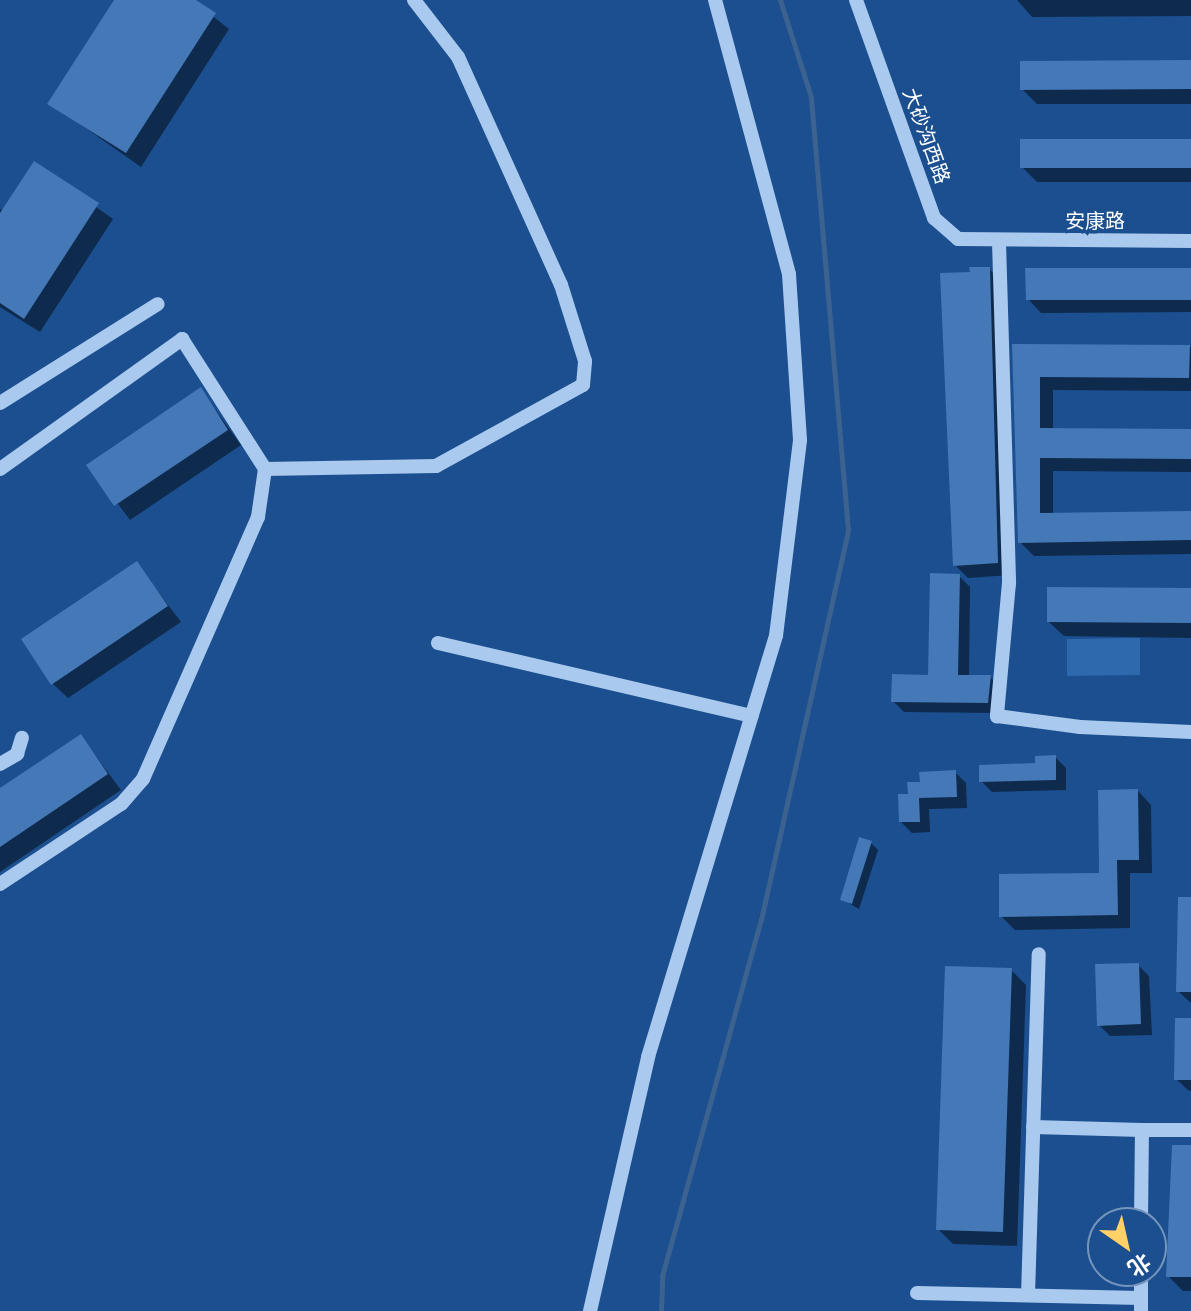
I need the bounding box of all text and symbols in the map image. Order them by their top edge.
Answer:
street label: 大砂沟西路 [898,85,954,187]
street label: 安康路 [1065,209,1125,233]
north arrow [1087,1207,1167,1287]
text: 北 [1123,1248,1156,1282]

